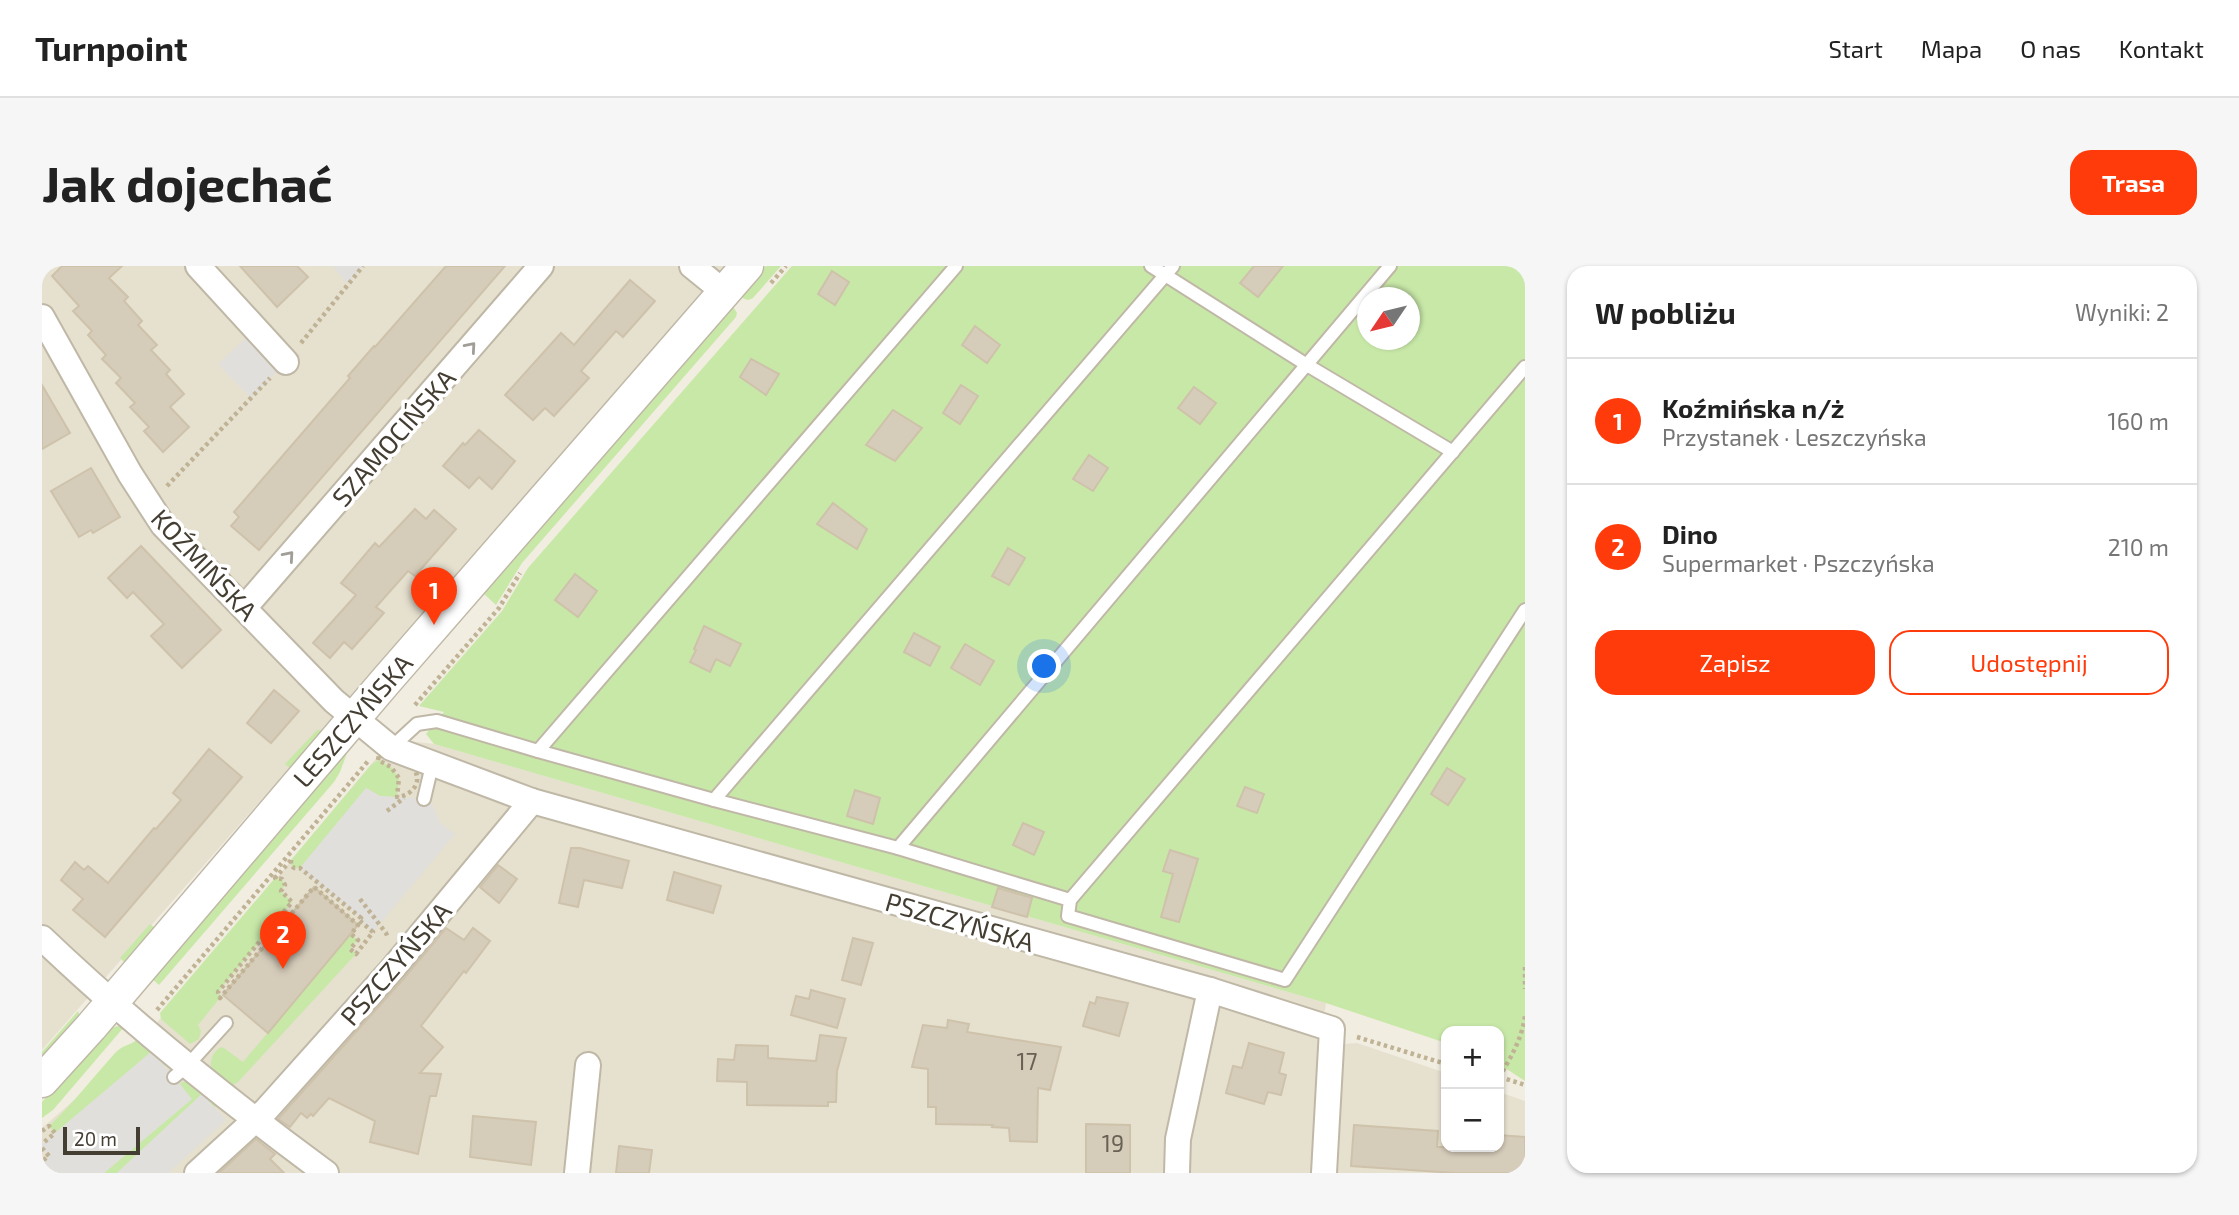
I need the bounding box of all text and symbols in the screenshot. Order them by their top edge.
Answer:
text: Turnpoint [35,28,188,68]
text: Start [1828,34,1883,63]
text: Mapa [1921,34,1982,63]
text: O nas [2020,34,2081,63]
text: Kontakt [2119,34,2204,63]
button: Trasa [2070,150,2197,215]
text: Jak dojechać [42,153,333,212]
north arrow [1357,287,1420,350]
text: W pobliżu [1595,294,1736,330]
text: Wyniki: 2 [2075,298,2169,326]
one-way arrow [463,342,475,355]
street label: SZAMOCIŃSKA [325,362,461,512]
text: Koźmińska n/ż [1662,392,1845,423]
text: 1 [1613,407,1623,435]
text: 160 m [2108,407,2169,435]
text: Przystanek · Leszczyńska [1662,423,1927,451]
street label: KOŹMIŃSKA [146,502,264,626]
text: Dino [1662,518,1718,549]
text: 2 [1611,533,1625,561]
text: 210 m [2108,533,2169,561]
text: Supermarket · Pszczyńska [1662,549,1935,577]
one-way arrow [281,551,293,564]
pin: 1 [411,567,457,625]
button: Zapisz [1595,630,1875,695]
button: Udostępnij [1889,630,2169,695]
street label: LESZCZYŃSKA [286,647,418,793]
your location [1027,649,1061,683]
street label: PSZCZYŃSKA [882,885,1038,957]
street label: PSZCZYŃSKA [333,895,457,1031]
pin: 2 [260,911,306,969]
map controls [1441,1026,1504,1152]
button: + [1441,1026,1504,1089]
house number: 17 [1017,1047,1038,1075]
button: − [1441,1089,1504,1152]
scale bar [63,1124,140,1156]
text: 20 m [74,1127,117,1150]
house number: 19 [1102,1129,1124,1157]

